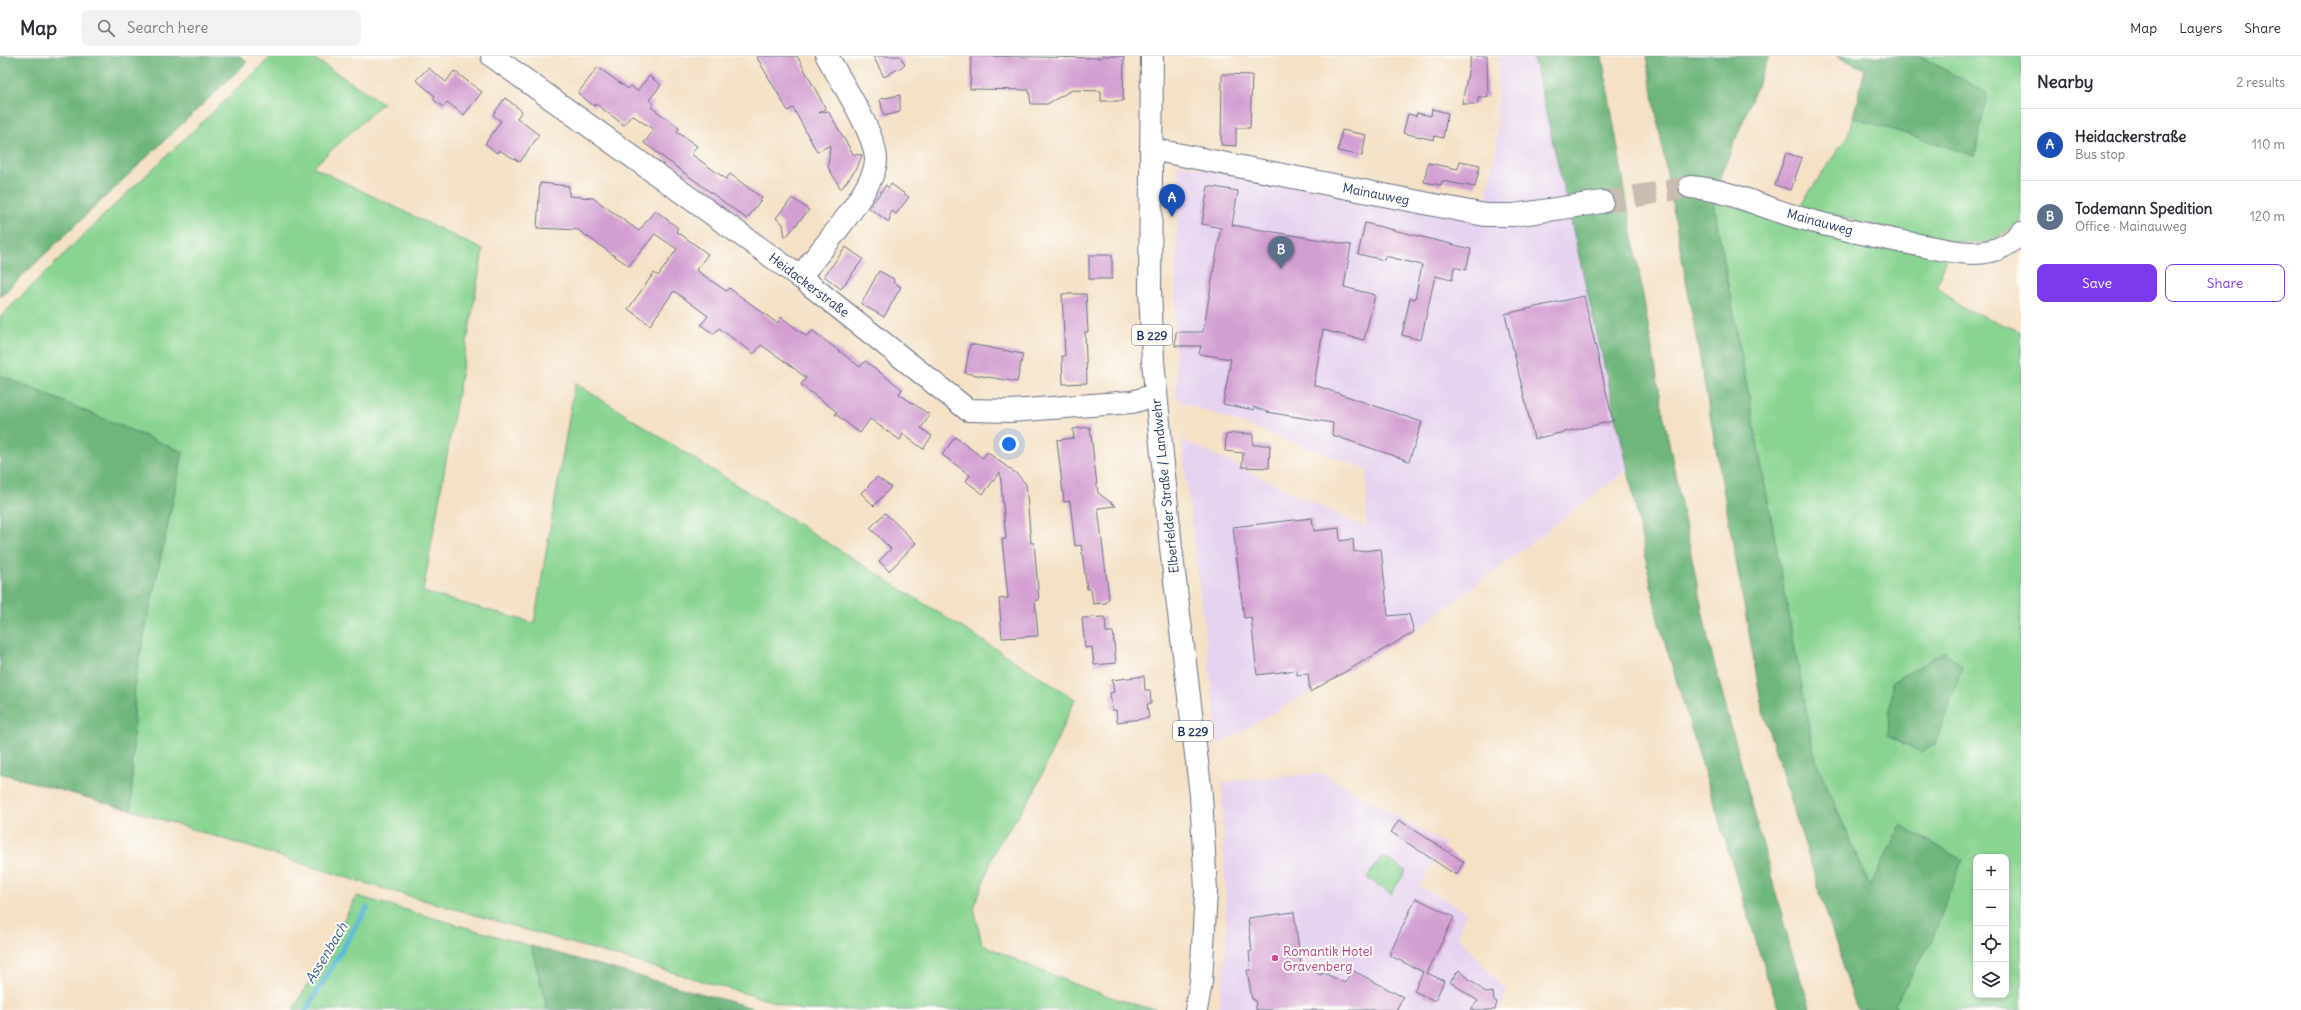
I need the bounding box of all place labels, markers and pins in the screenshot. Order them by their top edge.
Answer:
pin: A [1159,184,1185,217]
pin: B [1268,236,1294,269]
place label: Romantik Hotel Gravenberg [1283,943,1372,975]
marker: Romantik Hotel Gravenberg [1270,953,1280,963]

